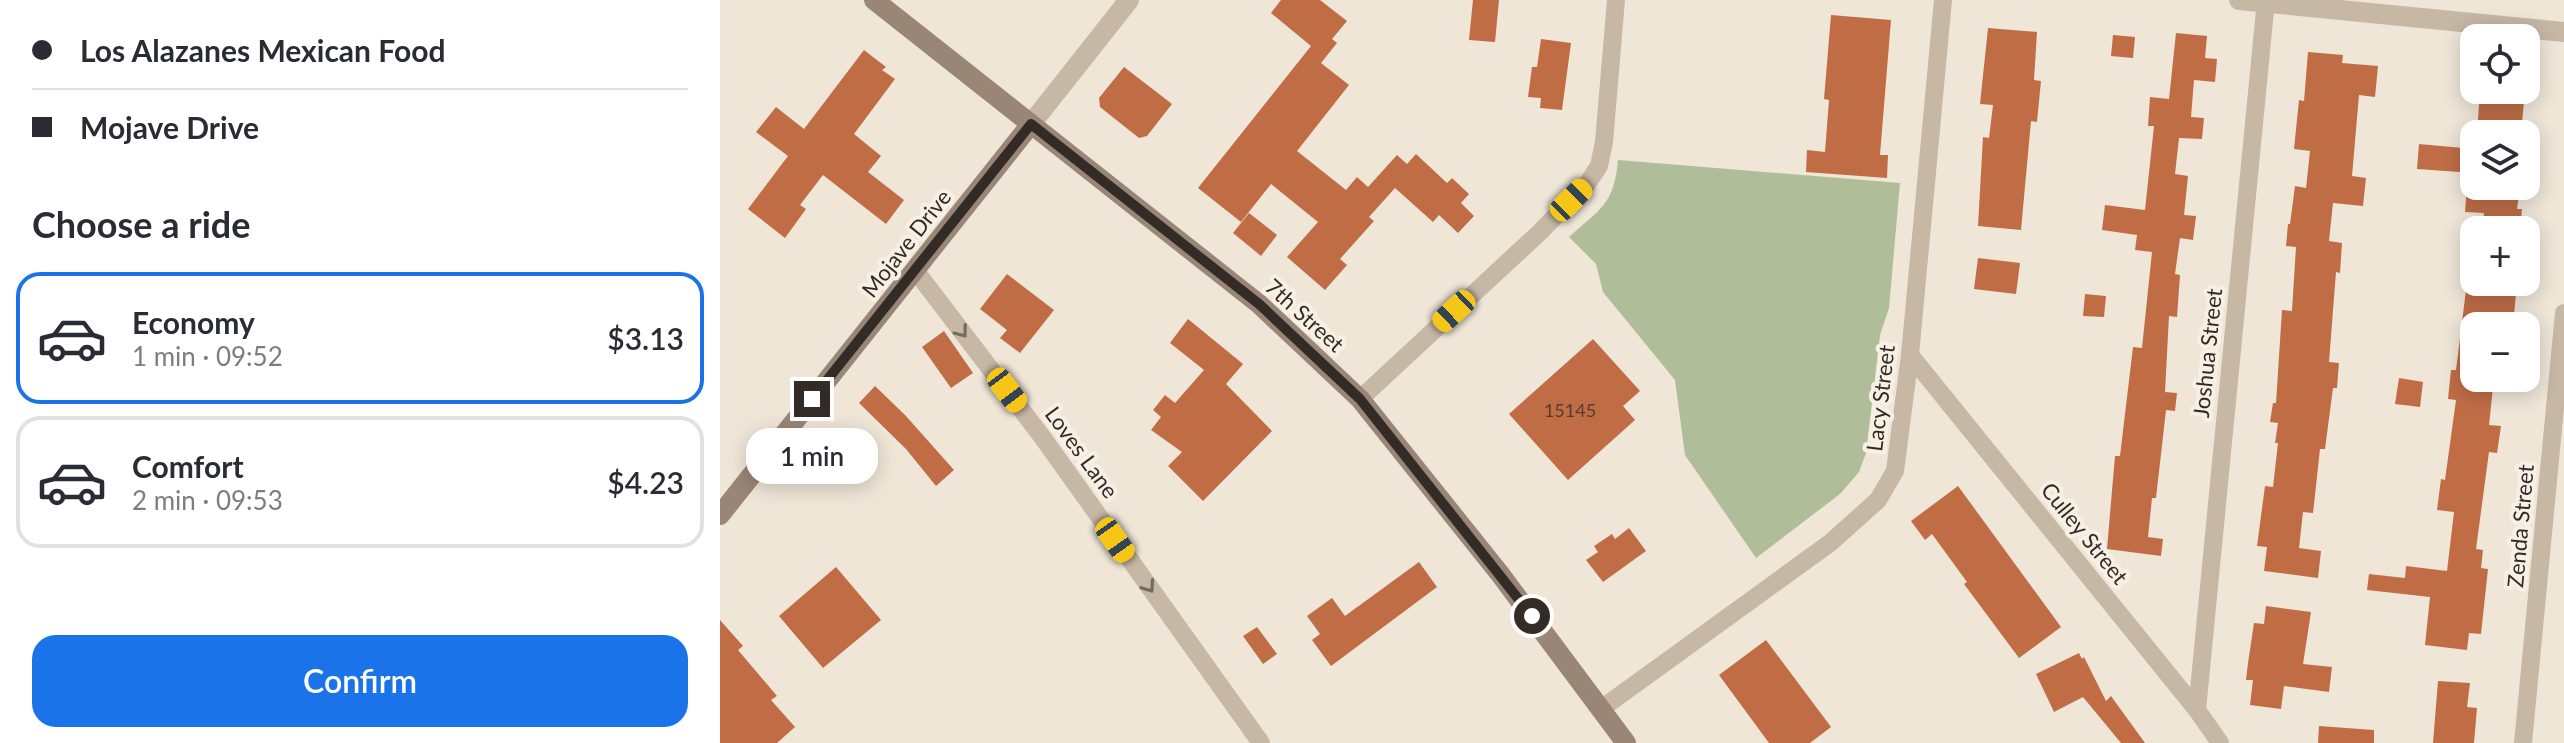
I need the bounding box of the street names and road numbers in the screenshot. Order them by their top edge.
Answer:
street label: Mojave Drive [856,184,956,302]
street label: 7th Street [1260,273,1350,357]
street label: Joshua Street [2187,287,2227,419]
street label: Lacy Street [1860,343,1900,453]
street label: Loves Lane [1040,401,1124,503]
street label: Zenda Street [2501,463,2539,589]
street label: Culley Street [2036,477,2134,589]

